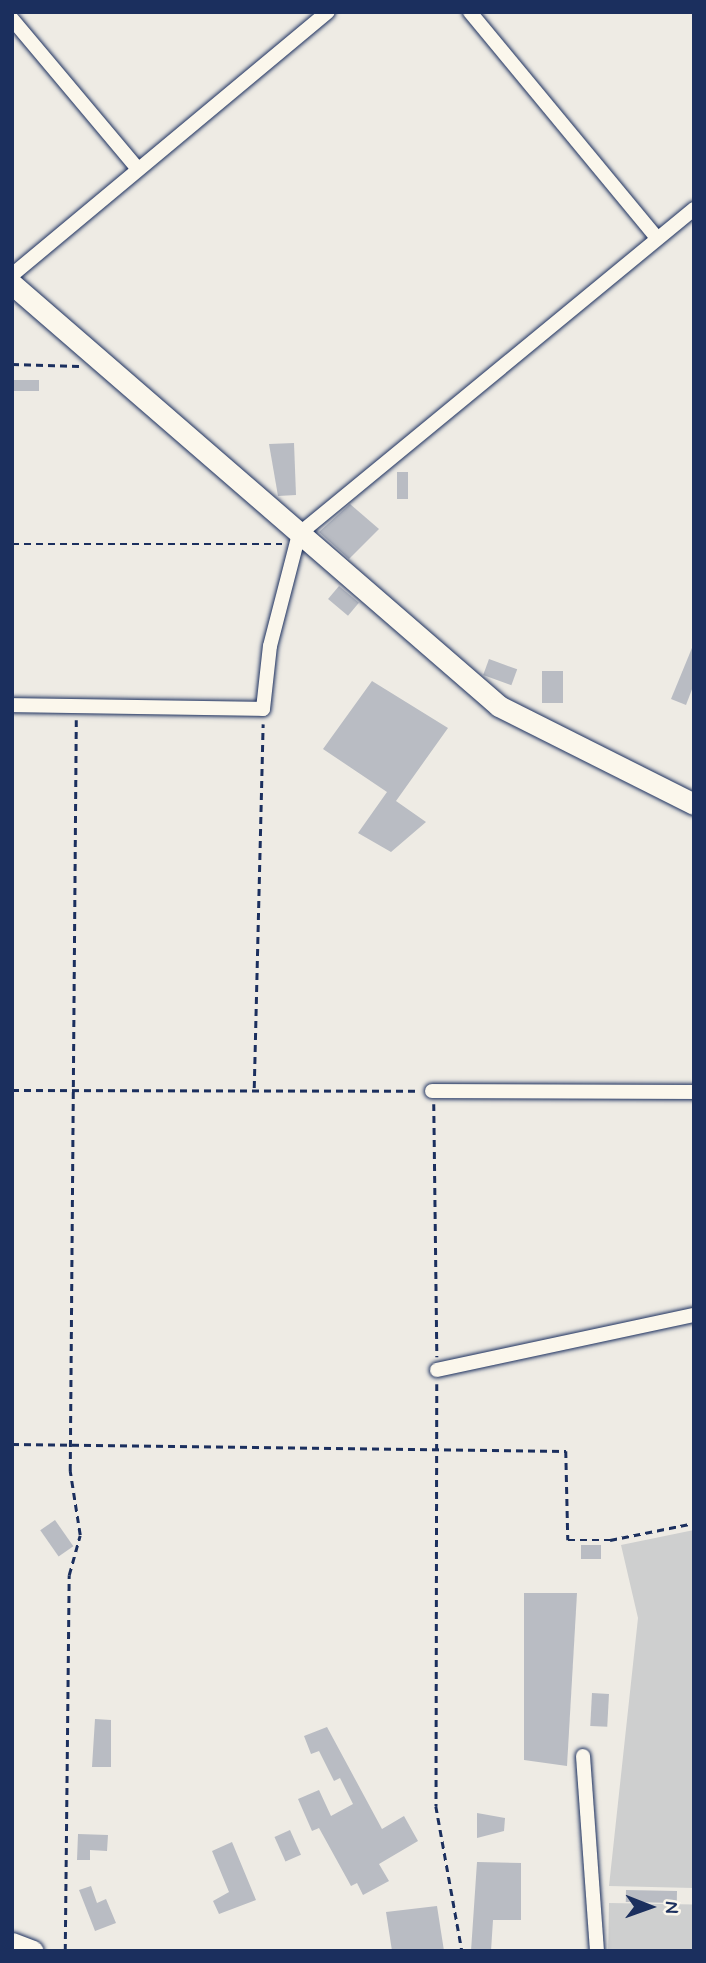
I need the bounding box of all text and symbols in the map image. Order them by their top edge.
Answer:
north arrow [615,1872,685,1942]
text: N [659,1901,684,1914]

